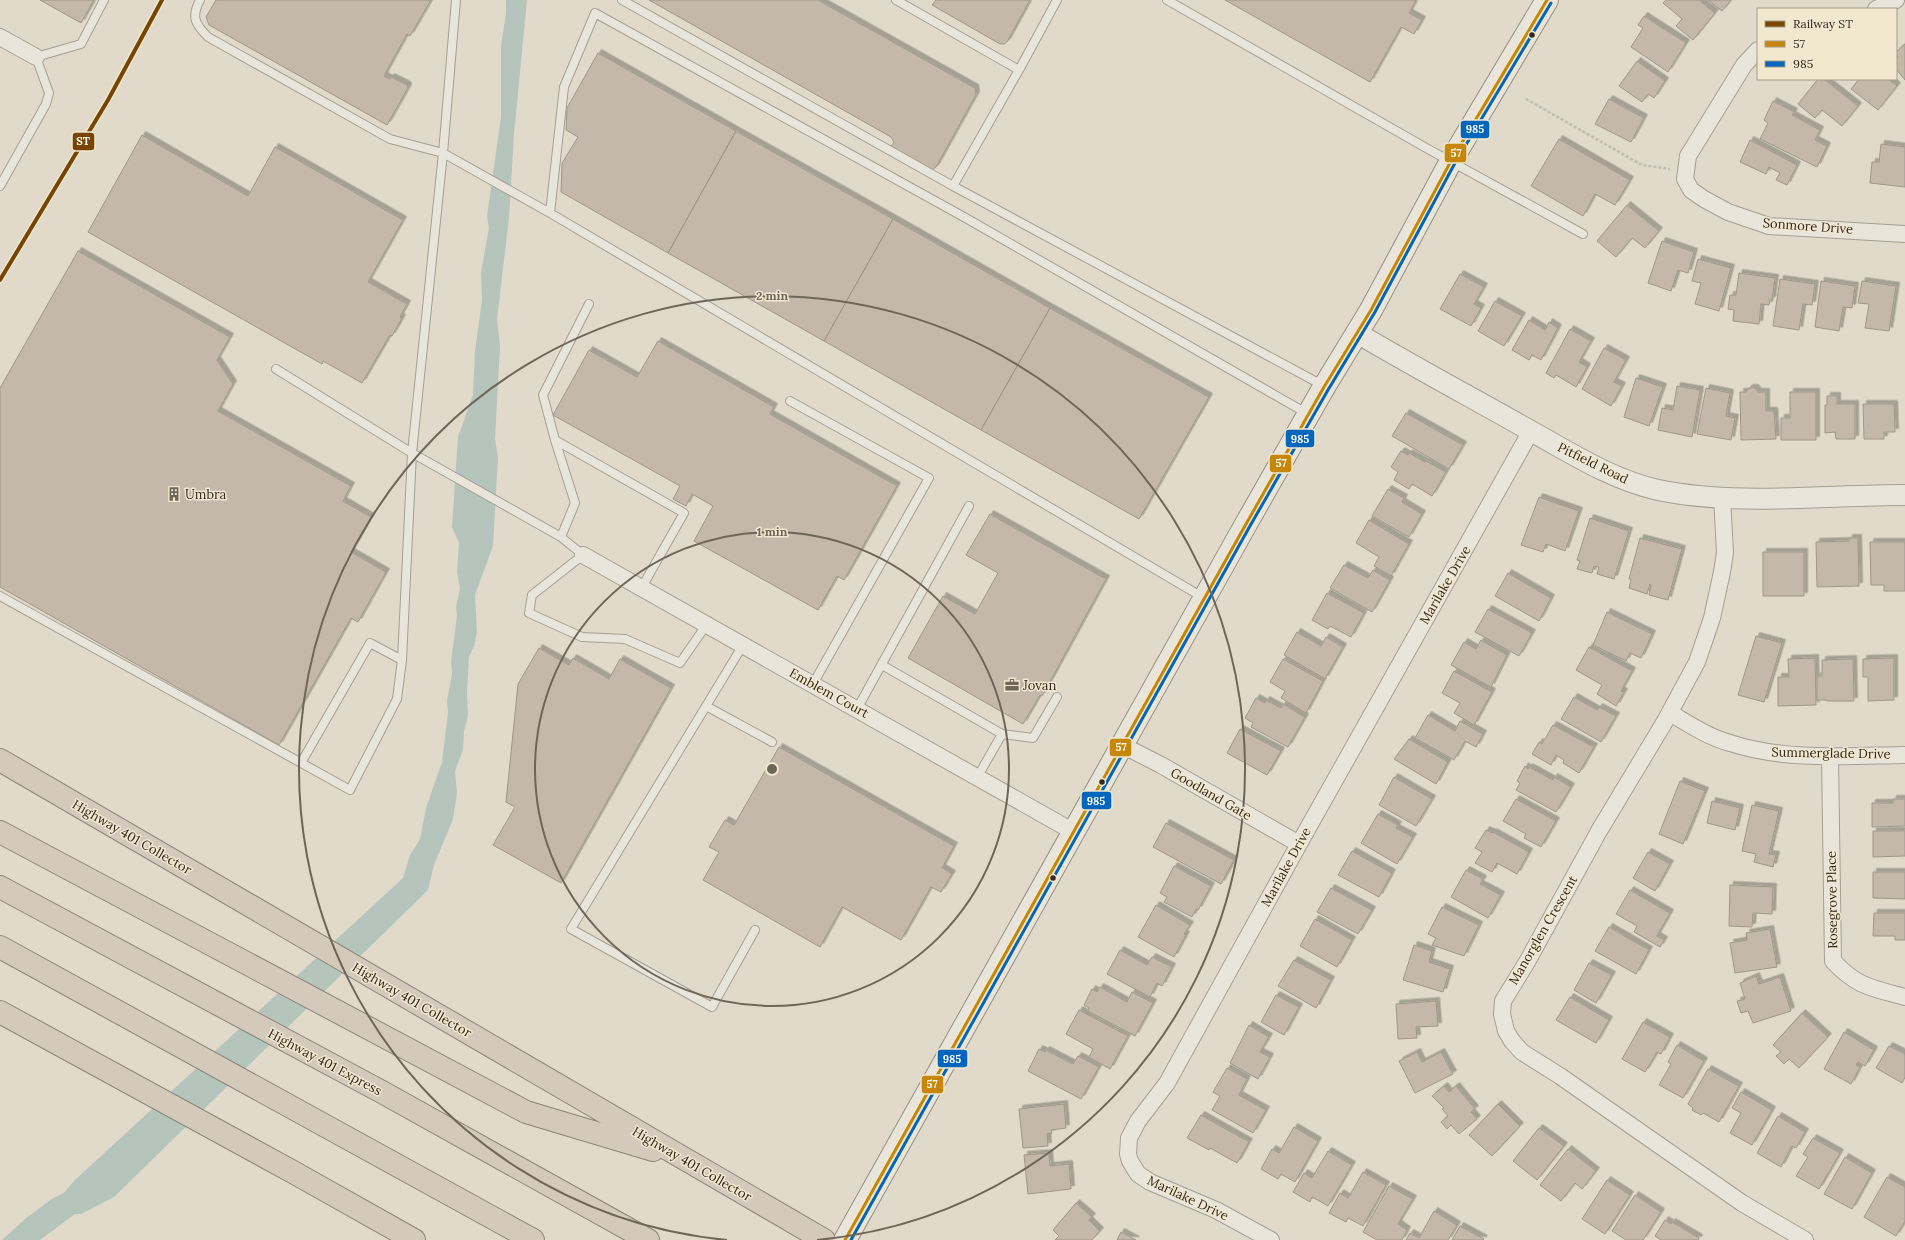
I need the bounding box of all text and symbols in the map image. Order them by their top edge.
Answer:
legend [1757,8,1897,80]
text: Railway ST [1793,16,1853,31]
unlabelled marker [1527,30,1537,40]
text: 57 [1793,36,1806,51]
text: 985 [1793,56,1813,71]
line badge: 985 [1460,120,1490,139]
text: 985 [1466,122,1484,136]
line badge: ST [72,132,95,151]
text: ST [76,134,90,148]
line badge: 57 [1444,143,1467,163]
text: 57 [1450,146,1462,160]
street label: Sonmore Drive [1762,214,1854,238]
text: 2 min [756,288,788,303]
line badge: 985 [1285,429,1315,448]
text: 985 [1291,432,1309,446]
street label: Pitfield Road [1555,439,1631,488]
line badge: 57 [1269,454,1292,473]
text: 57 [1275,456,1287,470]
building icon: Umbra [166,486,182,502]
place label: Umbra [185,486,227,503]
text: 1 min [757,524,788,539]
street label: Marilake Drive [1416,543,1474,627]
street label: Emblem Court [786,664,872,722]
office icon: Jovan [1004,677,1020,693]
place label: Jovan [1022,677,1056,694]
line badge: 57 [1109,738,1132,757]
text: 57 [1115,740,1127,754]
street label: Summerglade Drive [1771,743,1891,763]
centre of rings [765,762,779,776]
street label: Goodland Gate [1167,764,1255,824]
unlabelled marker [1097,777,1107,787]
line badge: 985 [1081,791,1112,810]
text: 985 [1087,794,1105,808]
street label: Highway 401 Collector [69,796,195,878]
street label: Marilake Drive [1257,824,1315,910]
street label: Rosegrove Place [1823,851,1841,949]
street label: Manorglen Crescent [1505,872,1581,988]
unlabelled marker [1048,873,1058,883]
street label: Highway 401 Collector [349,959,475,1041]
street label: Highway 401 Express [265,1025,385,1099]
line badge: 985 [937,1049,968,1068]
text: 985 [943,1052,961,1066]
line badge: 57 [921,1075,944,1094]
text: 57 [926,1077,938,1091]
street label: Highway 401 Collector [629,1123,755,1205]
street label: Marilake Drive [1145,1172,1231,1224]

